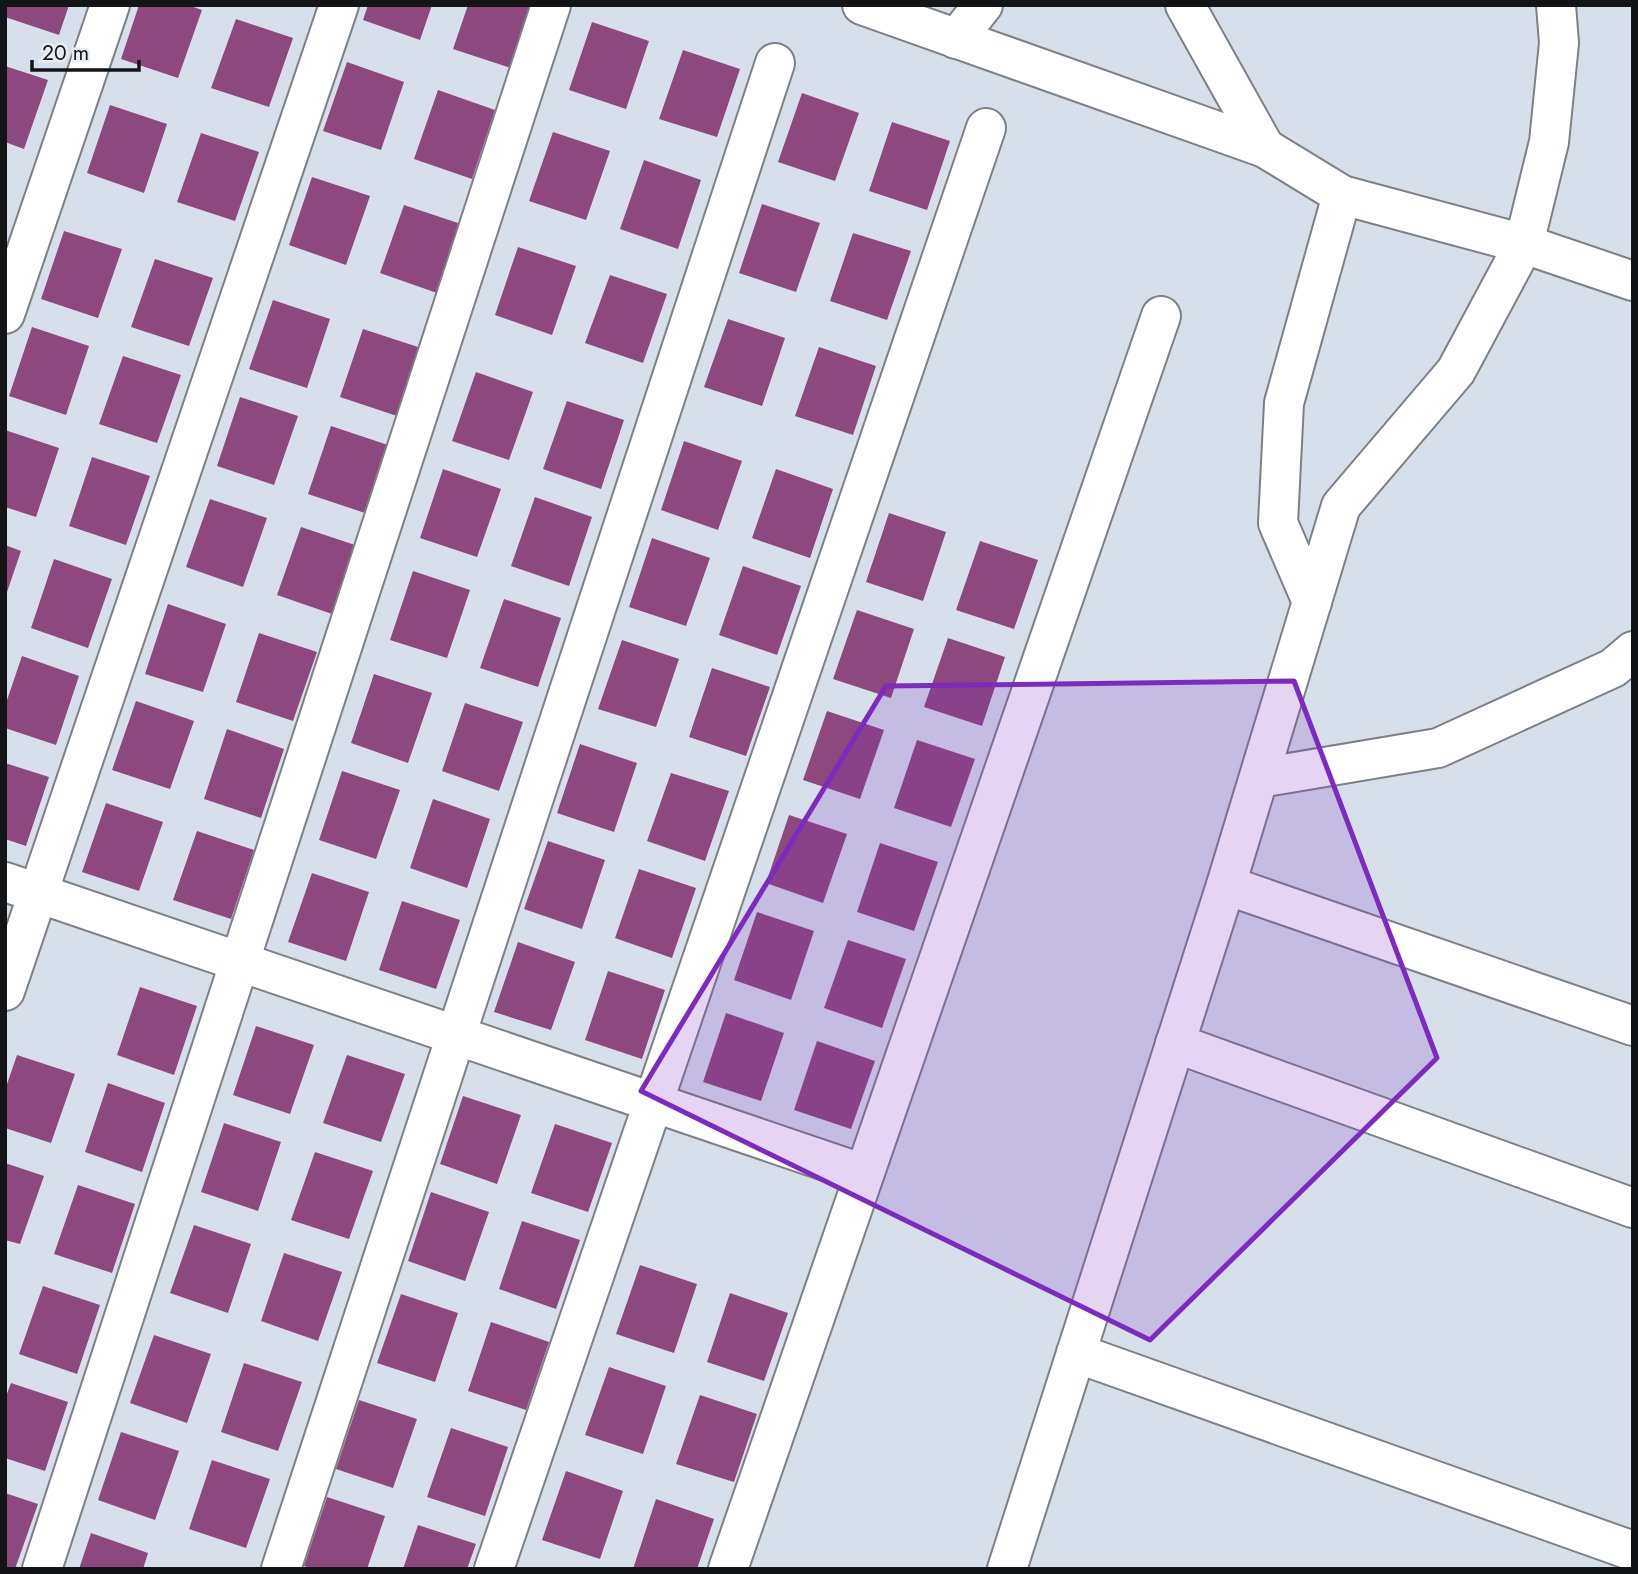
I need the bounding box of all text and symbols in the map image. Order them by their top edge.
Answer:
scale bar [32,28,138,72]
text: 20 m [42,38,89,68]

